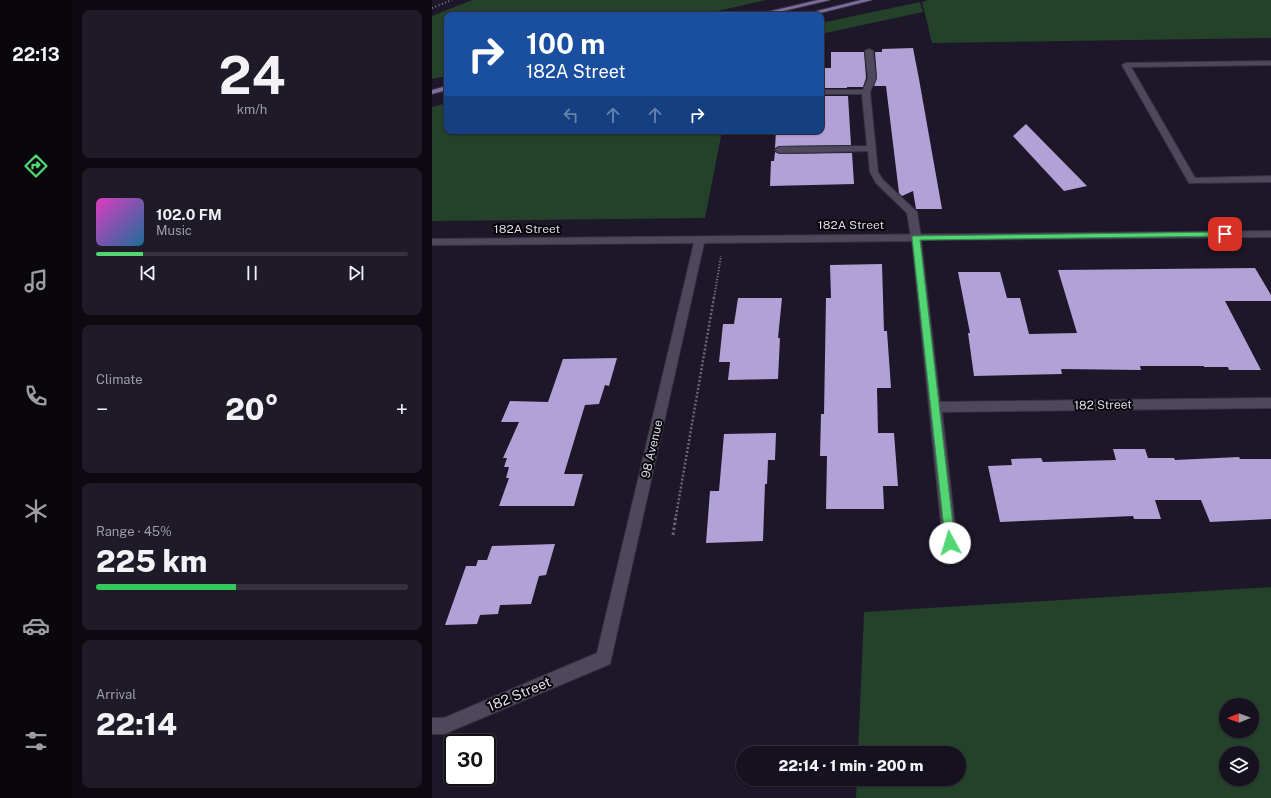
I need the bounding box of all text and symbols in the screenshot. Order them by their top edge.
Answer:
text: 100 m [526,27,605,60]
icon: right [460,28,512,80]
text: 22:13 [12,44,60,65]
text: 24 [218,45,286,106]
text: 182A Street [526,61,625,82]
text: km/h [237,102,267,117]
icon: left [560,104,582,126]
icon: ahead [602,104,624,126]
icon: ahead [644,104,666,126]
icon: right [686,104,708,126]
icon: directions [22,152,50,180]
text: 102.0 FM [156,206,222,223]
pin [1208,217,1242,251]
street label: 182A Street [818,218,884,232]
street label: 182A Street [494,222,560,236]
text: Music [156,223,192,238]
icon: arrive [1214,223,1236,245]
icon: previous [137,262,159,284]
icon: pause [241,262,263,284]
icon: next [345,262,367,284]
icon: music [22,267,50,295]
text: Climate [96,372,143,387]
icon: phone [22,382,50,410]
text: 20° [225,391,279,427]
text: − [96,396,108,422]
text: + [396,396,408,422]
street label: 182 Street [1074,397,1132,413]
street label: 98 Avenue [639,418,666,479]
icon: climate [22,497,50,525]
position arrow [929,522,971,564]
text: Range · 45% [96,524,172,539]
text: 225 km [96,543,207,579]
icon: car [22,612,50,640]
street label: 182 Street [485,673,553,715]
text: Arrival [96,687,136,702]
north arrow [1219,698,1259,738]
map controls [1219,698,1259,786]
text: 22:14 [96,706,177,742]
icon: filters [22,727,50,755]
speed limit sign: 30 [444,734,496,786]
button: layers [1219,746,1259,786]
text: 22:14 · 1 min · 200 m [779,757,923,774]

